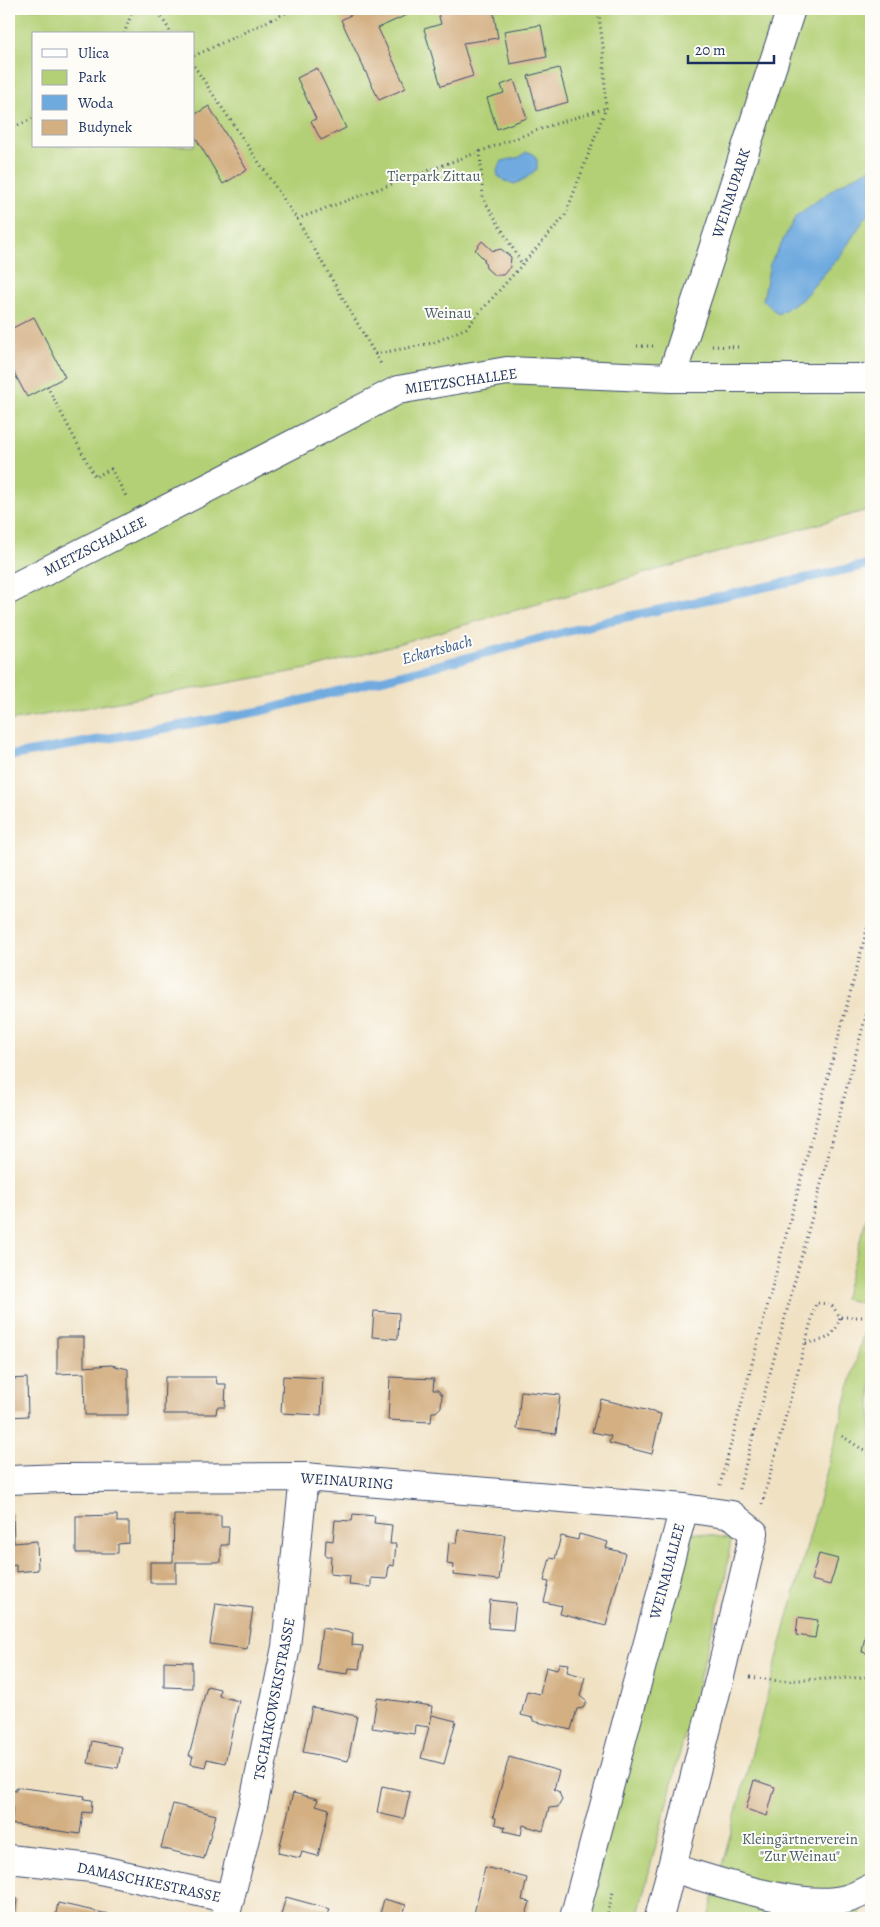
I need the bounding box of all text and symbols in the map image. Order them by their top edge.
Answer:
legend [32,32,195,148]
scale bar [688,32,774,64]
text: 20 m [695,40,726,60]
text: Ulica [78,43,109,63]
text: Park [78,67,107,87]
text: Woda [77,93,113,113]
text: Budynek [78,117,133,137]
street label: WEINAUPARK [707,145,755,241]
park label: Tierpark Zittau [387,166,482,186]
park label: Weinau [423,303,472,323]
street label: MIETZSCHALLEE [404,363,518,399]
street label: MIETZSCHALLEE [40,511,150,581]
water label: Eckartsbach [399,630,475,670]
street label: WEINAURING [299,1468,394,1494]
street label: WEINAUALLEE [644,1521,689,1622]
street label: TSCHAIKOWSKISTRASSE [248,1616,300,1782]
park label: Kleingärtnerverein "Zur Weinau" [742,1829,858,1866]
street label: DAMASCHKESTRASSE [75,1857,223,1907]

